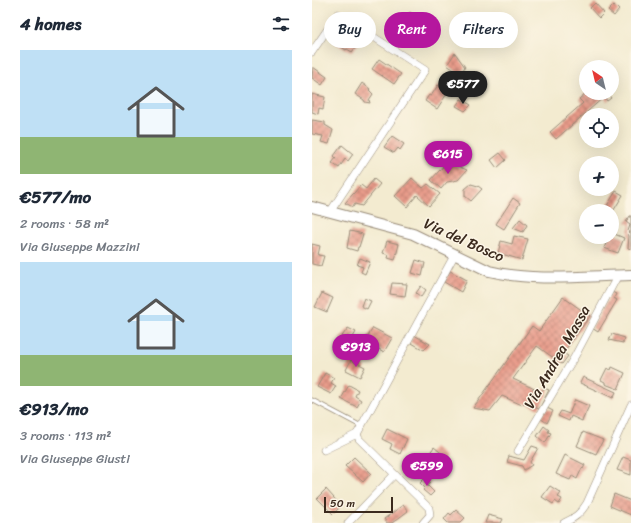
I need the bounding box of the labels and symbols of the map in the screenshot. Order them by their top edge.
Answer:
north arrow [579,60,619,100]
pin: €577 [439,71,487,105]
pin: €615 [424,141,472,175]
street label: Via del Bosco [419,211,509,270]
street label: Via Andrea Massa [517,300,598,414]
pin: €913 [332,334,380,368]
pin: €599 [403,453,451,487]
scale bar [324,495,393,514]

